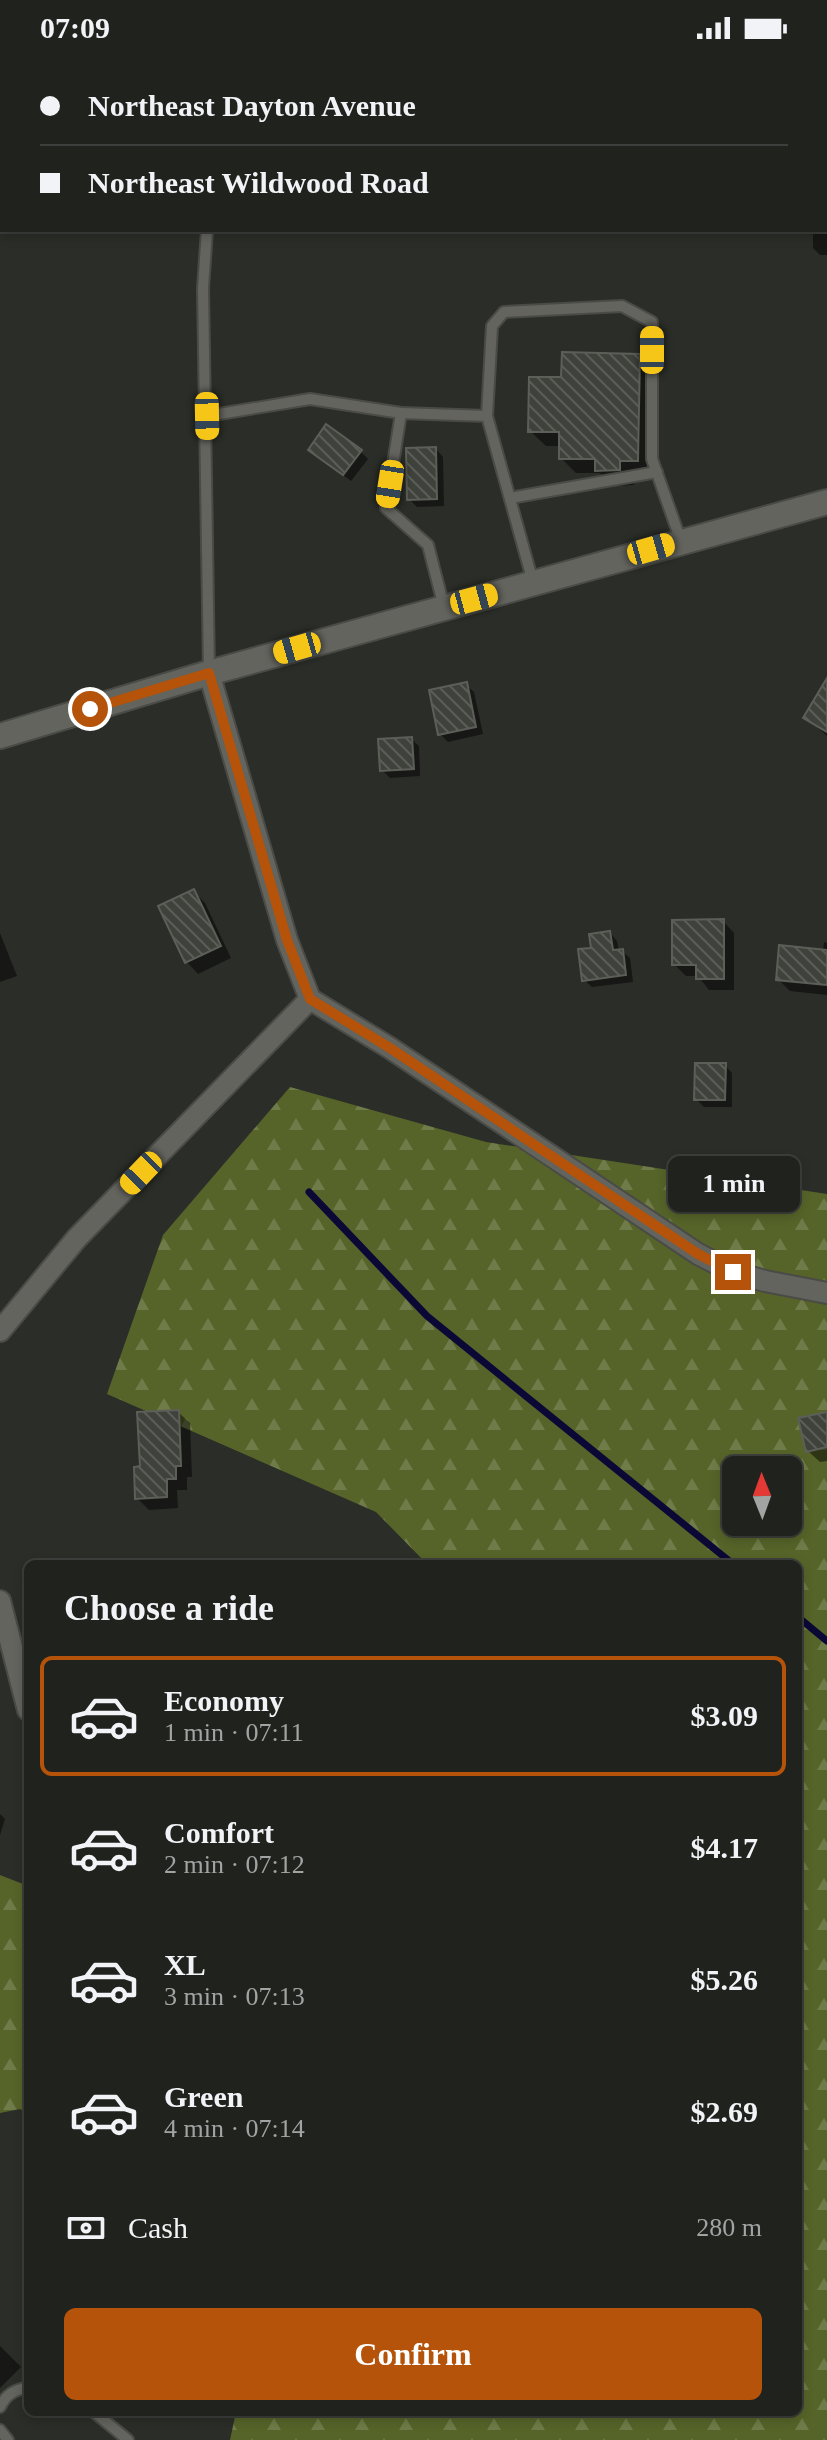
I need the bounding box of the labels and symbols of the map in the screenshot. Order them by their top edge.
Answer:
car [640,326,664,374]
car [195,392,219,440]
car [374,458,406,510]
car [625,531,677,567]
car [448,581,500,617]
car [271,630,323,666]
route start [72,691,108,727]
car [116,1147,166,1199]
callout: 1 min [667,1156,799,1212]
route end [715,1254,751,1290]
north arrow [722,1456,802,1536]

